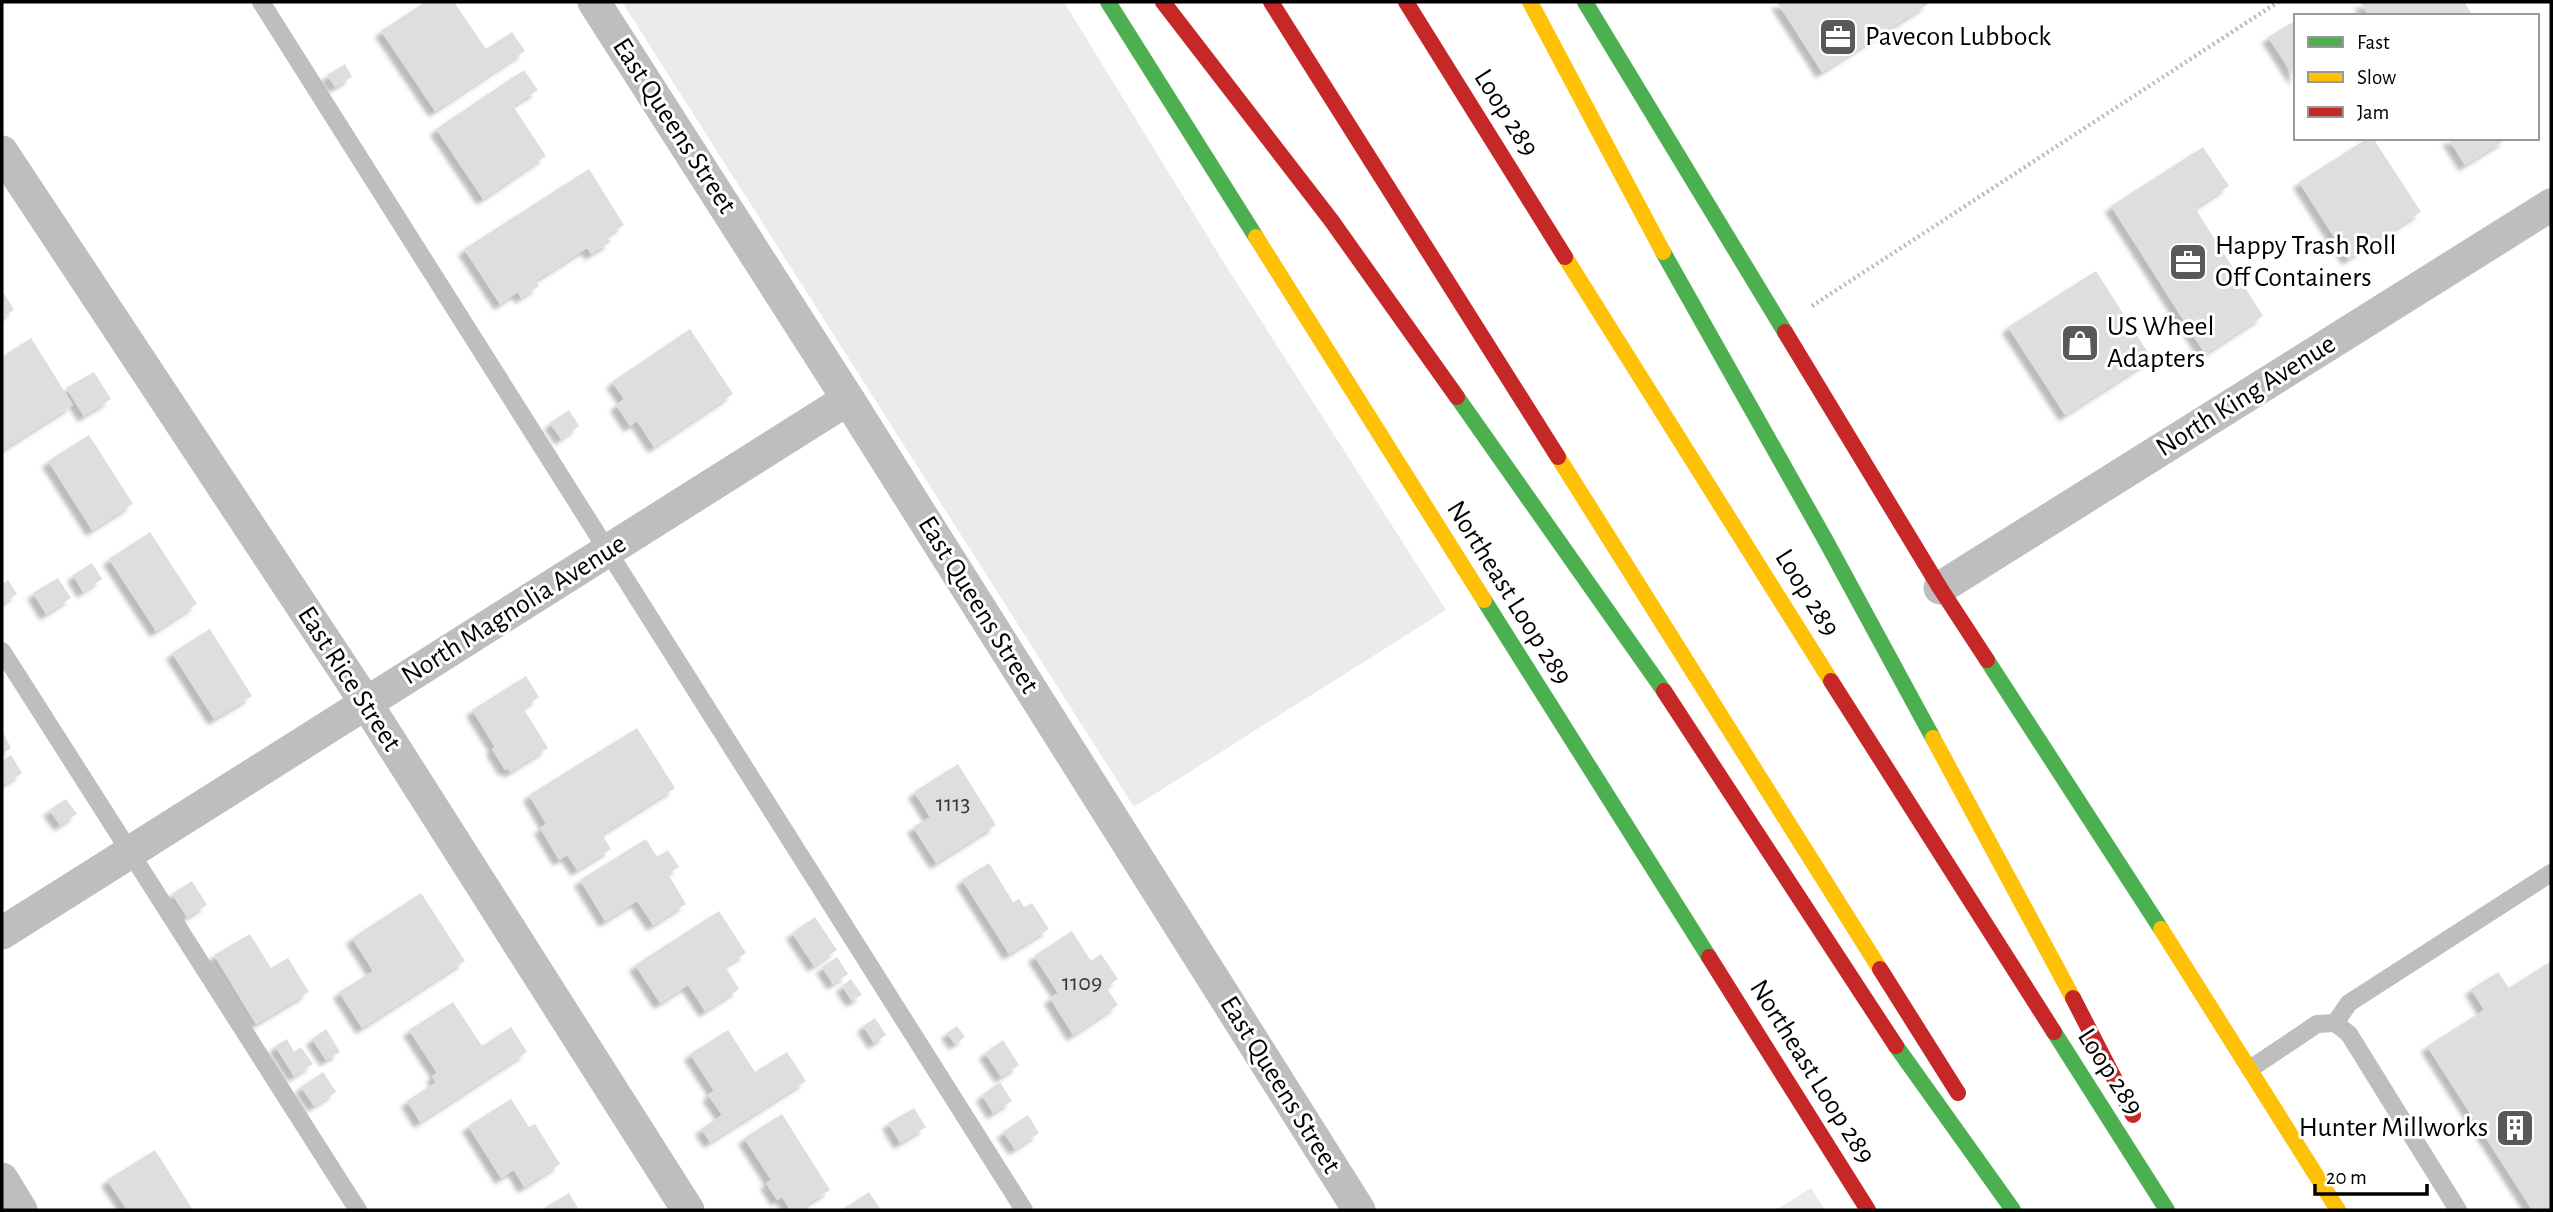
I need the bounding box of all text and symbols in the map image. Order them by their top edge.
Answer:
legend [2294,14,2539,140]
office icon: Pavecon Lubbock [1817,16,1859,58]
place label: Pavecon Lubbock [1865,23,2051,51]
text: Fast [2357,32,2390,53]
street label: East Queens Street [607,33,741,219]
street label: Loop 289 [1468,65,1544,161]
text: Slow [2357,67,2396,88]
text: Jam [2357,102,2389,123]
place label: Happy Trash Roll Off Containers [2215,232,2397,292]
office icon: Happy Trash Roll Off Containers [2167,241,2209,283]
place label: US Wheel Adapters [2107,313,2214,373]
shop icon: US Wheel Adapters [2059,322,2101,364]
street label: North King Avenue [2151,330,2341,462]
street label: Northeast Loop 289 [1441,496,1577,690]
street label: East Queens Street [912,511,1044,699]
street label: North Magnolia Avenue [397,530,631,690]
street label: Loop 289 [1769,545,1845,641]
street label: East Rice Street [292,602,406,756]
house number: 1113 [936,792,970,816]
house number: 1109 [1062,971,1102,995]
street label: Northeast Loop 289 [1744,975,1880,1169]
street label: East Queens Street [1214,991,1346,1179]
street label: Loop 289 [2072,1024,2148,1120]
building icon: Hunter Millworks [2494,1107,2536,1149]
place label: Hunter Millworks [2299,1114,2488,1142]
scale bar [2315,1152,2427,1196]
text: 20 m [2326,1167,2367,1188]

